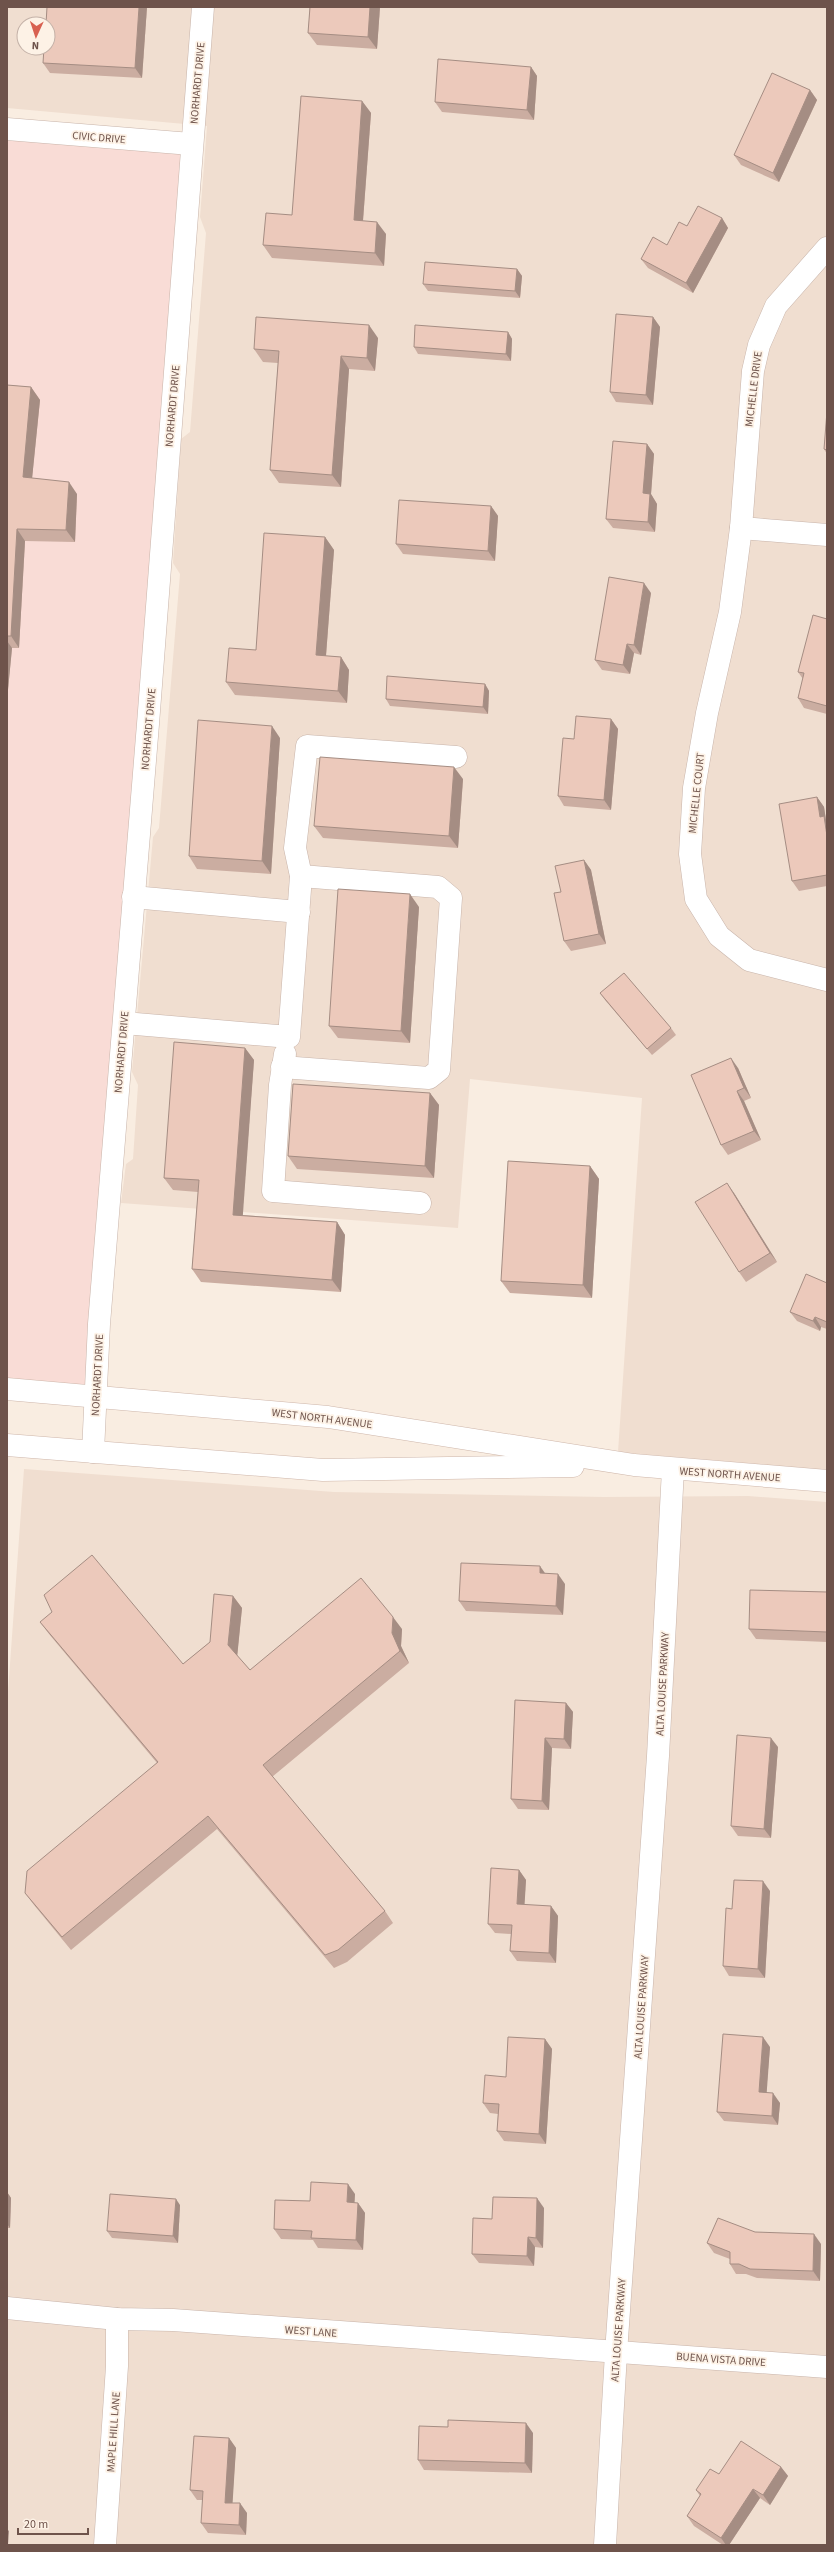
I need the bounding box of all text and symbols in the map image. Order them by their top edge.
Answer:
north arrow [16,16,56,56]
text: N [31,38,40,53]
street label: NORHARDT DRIVE [186,41,209,125]
street label: CIVIC DRIVE [72,128,127,147]
street label: MICHELLE DRIVE [741,350,766,428]
street label: NORHARDT DRIVE [161,364,184,448]
street label: NORHARDT DRIVE [137,687,160,771]
street label: MICHELLE COURT [685,752,708,834]
street label: NORHARDT DRIVE [110,1010,133,1094]
street label: NORHARDT DRIVE [88,1333,107,1416]
street label: WEST NORTH AVENUE [271,1405,373,1432]
street label: WEST NORTH AVENUE [679,1463,781,1486]
street label: ALTA LOUISE PARKWAY [652,1631,673,1736]
street label: ALTA LOUISE PARKWAY [630,1954,653,2059]
street label: ALTA LOUISE PARKWAY [607,2277,630,2382]
street label: WEST LANE [284,2322,338,2341]
street label: BUENA VISTA DRIVE [676,2349,767,2370]
street label: MAPLE HILL LANE [103,2391,124,2473]
scale bar [18,2510,88,2536]
text: 20 m [24,2516,48,2533]

